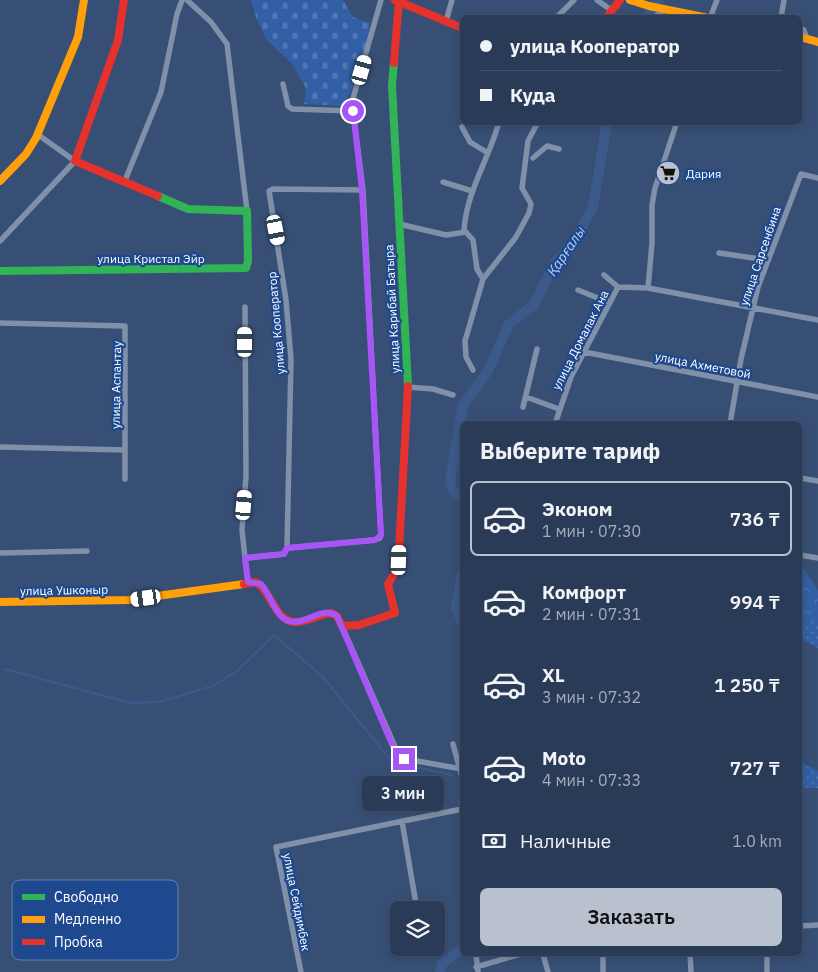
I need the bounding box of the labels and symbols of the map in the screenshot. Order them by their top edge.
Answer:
car [350,54,373,86]
route start [342,100,364,122]
supermarket icon: Дария [655,160,681,186]
place label: Дария [686,166,722,181]
street label: улица Сарсенбина [736,204,784,308]
car [265,214,286,246]
water label: Қарғалы [543,222,589,280]
street label: улица Карибай Батыра [381,244,403,374]
street label: улица Кристал Эйр [97,251,205,266]
street label: улица Кооператор [264,271,288,375]
street label: улица Домалак Ана [548,287,612,392]
car [237,327,252,357]
street label: улица Аспантау [108,341,124,429]
street label: улица Ахметовой [654,348,752,382]
car [235,489,252,521]
car [390,545,407,575]
street label: улица Ушконыр [20,582,108,598]
car [130,588,161,608]
route end [393,748,415,770]
callout: 3 мин [363,776,445,812]
street label: улица Сейдимбек [280,852,314,953]
legend [12,880,178,960]
text: Свободно [54,888,119,906]
text: Медленно [54,910,122,928]
text: Пробка [54,933,103,951]

